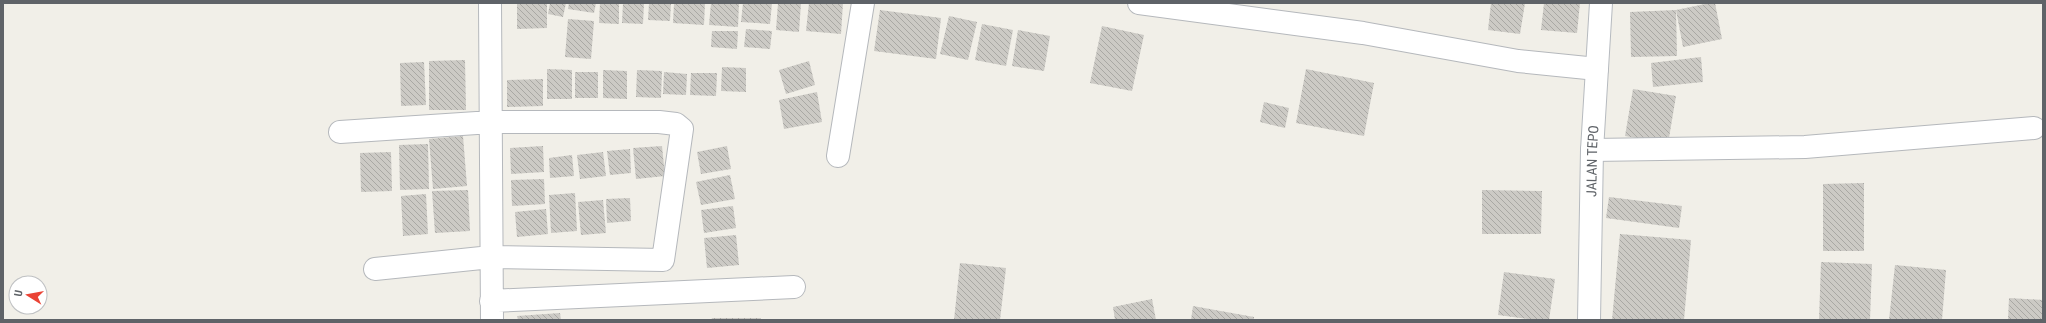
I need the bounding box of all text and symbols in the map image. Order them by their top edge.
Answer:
street label: JALAN TEPO [1583,125,1602,197]
north arrow [8,275,48,315]
text: U [12,289,26,298]

